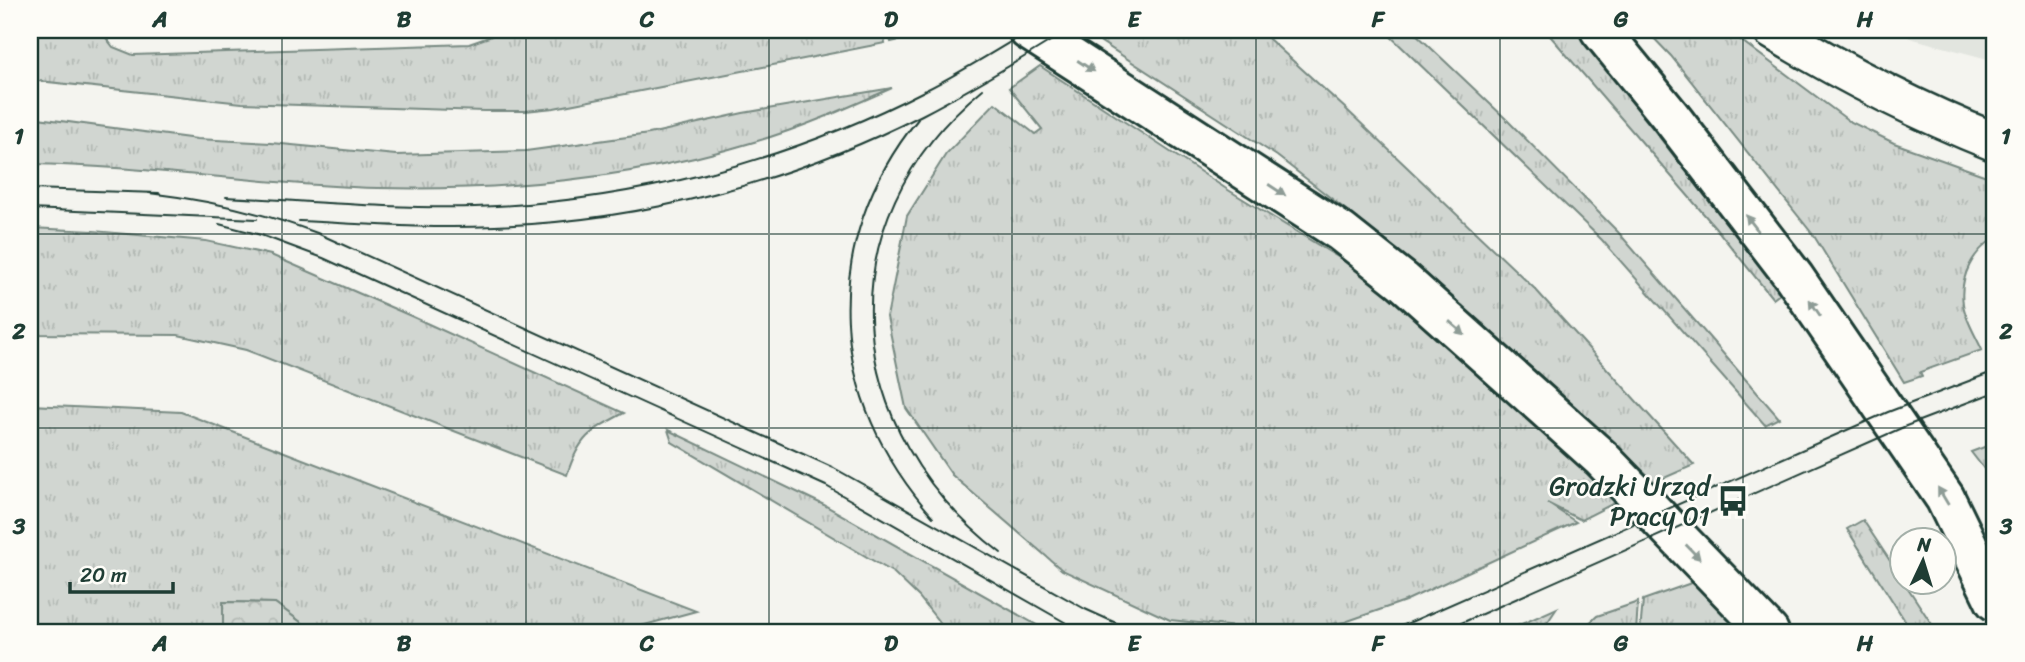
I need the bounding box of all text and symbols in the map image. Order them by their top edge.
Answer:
text: A [151,0,168,40]
text: B [397,0,412,40]
text: C [639,0,655,40]
text: D [884,0,899,40]
text: E [1128,0,1143,40]
text: F [1371,0,1386,40]
text: G [1613,0,1629,40]
text: H [1856,0,1874,40]
one-way arrow [1076,60,1096,73]
text: 1 [14,116,24,157]
text: 1 [2001,116,2011,157]
one-way arrow [1268,183,1286,197]
one-way arrow [1745,214,1759,232]
one-way arrow [1808,299,1822,317]
text: 2 [11,311,26,352]
text: 2 [1998,311,2013,352]
one-way arrow [1449,320,1466,335]
place label: Grodzki Urząd Pracy 01 [1549,463,1712,539]
bus stop icon: Grodzki Urząd Pracy 01 [1716,484,1750,518]
one-way arrow [1936,486,1949,506]
text: 3 [12,506,26,547]
text: 3 [1999,506,2013,547]
north arrow [1888,526,1958,596]
text: N [1915,528,1933,562]
one-way arrow [1685,543,1701,560]
scale bar [70,550,173,594]
text: 20 m [80,556,127,594]
text: A [151,623,168,662]
text: B [397,623,412,662]
text: C [639,623,655,662]
text: D [884,623,899,662]
text: E [1128,623,1143,662]
text: F [1371,623,1386,662]
text: G [1613,623,1629,662]
text: H [1856,623,1874,662]

